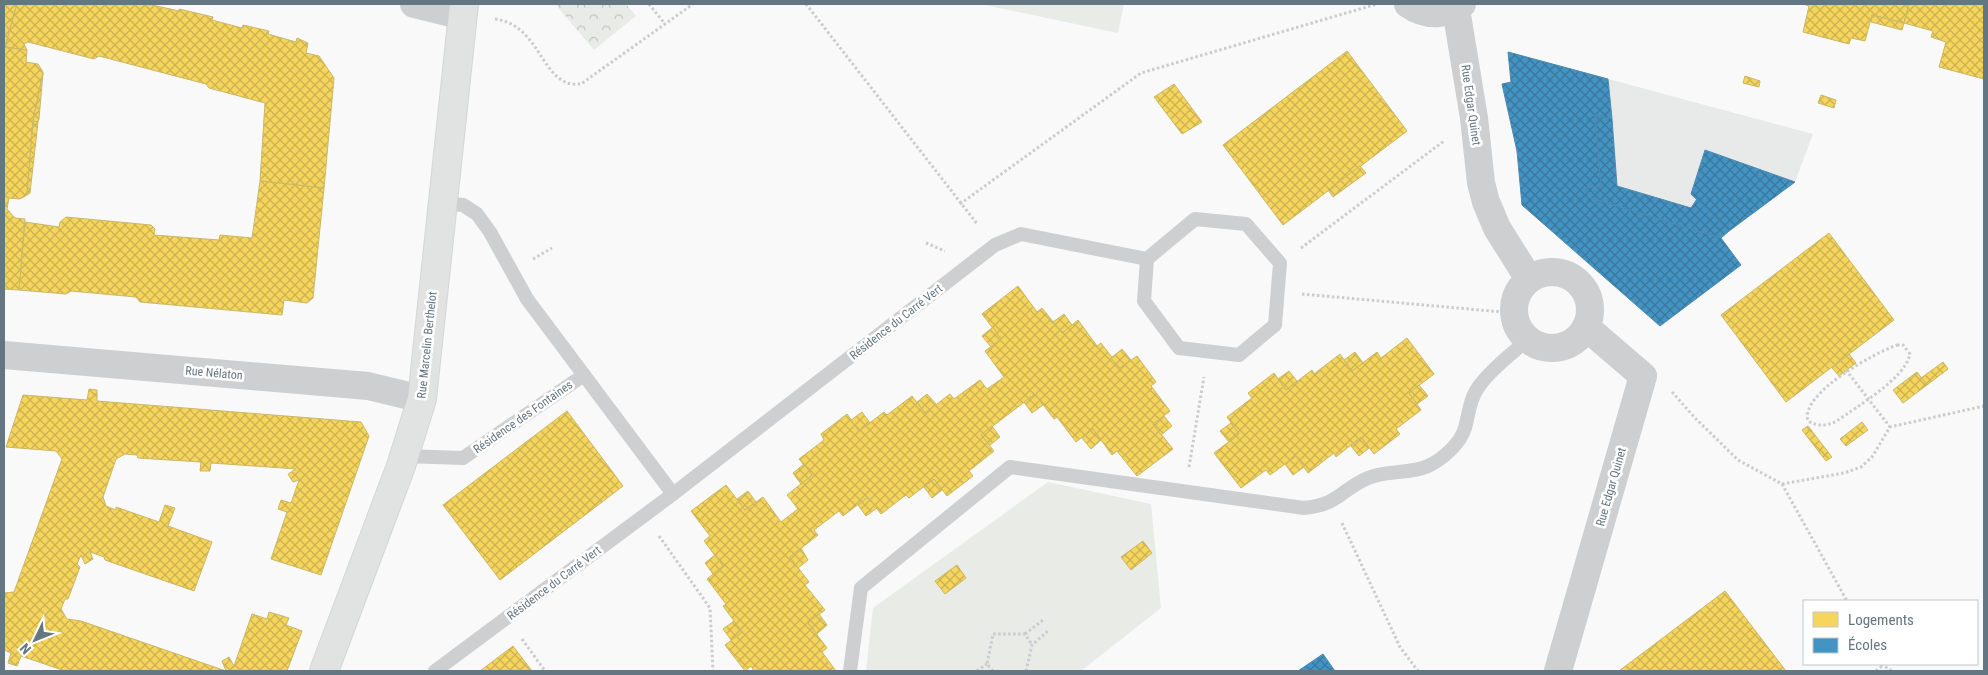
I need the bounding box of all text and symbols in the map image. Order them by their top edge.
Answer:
street label: Rue Edgar Quinet [1458,64,1484,147]
street label: Résidence du Carré Vert [847,281,945,363]
street label: Rue Marcelin Berthelot [414,290,440,399]
street label: Rue Nélaton [185,364,243,382]
street label: Résidence des Fontaines [471,377,575,457]
street label: Rue Edgar Quinet [1593,446,1629,528]
street label: Résidence du Carré Vert [504,543,604,623]
legend [1803,600,1978,665]
text: Logements [1848,611,1914,629]
north arrow [10,615,60,665]
text: Écoles [1848,636,1887,654]
text: N [17,640,34,657]

